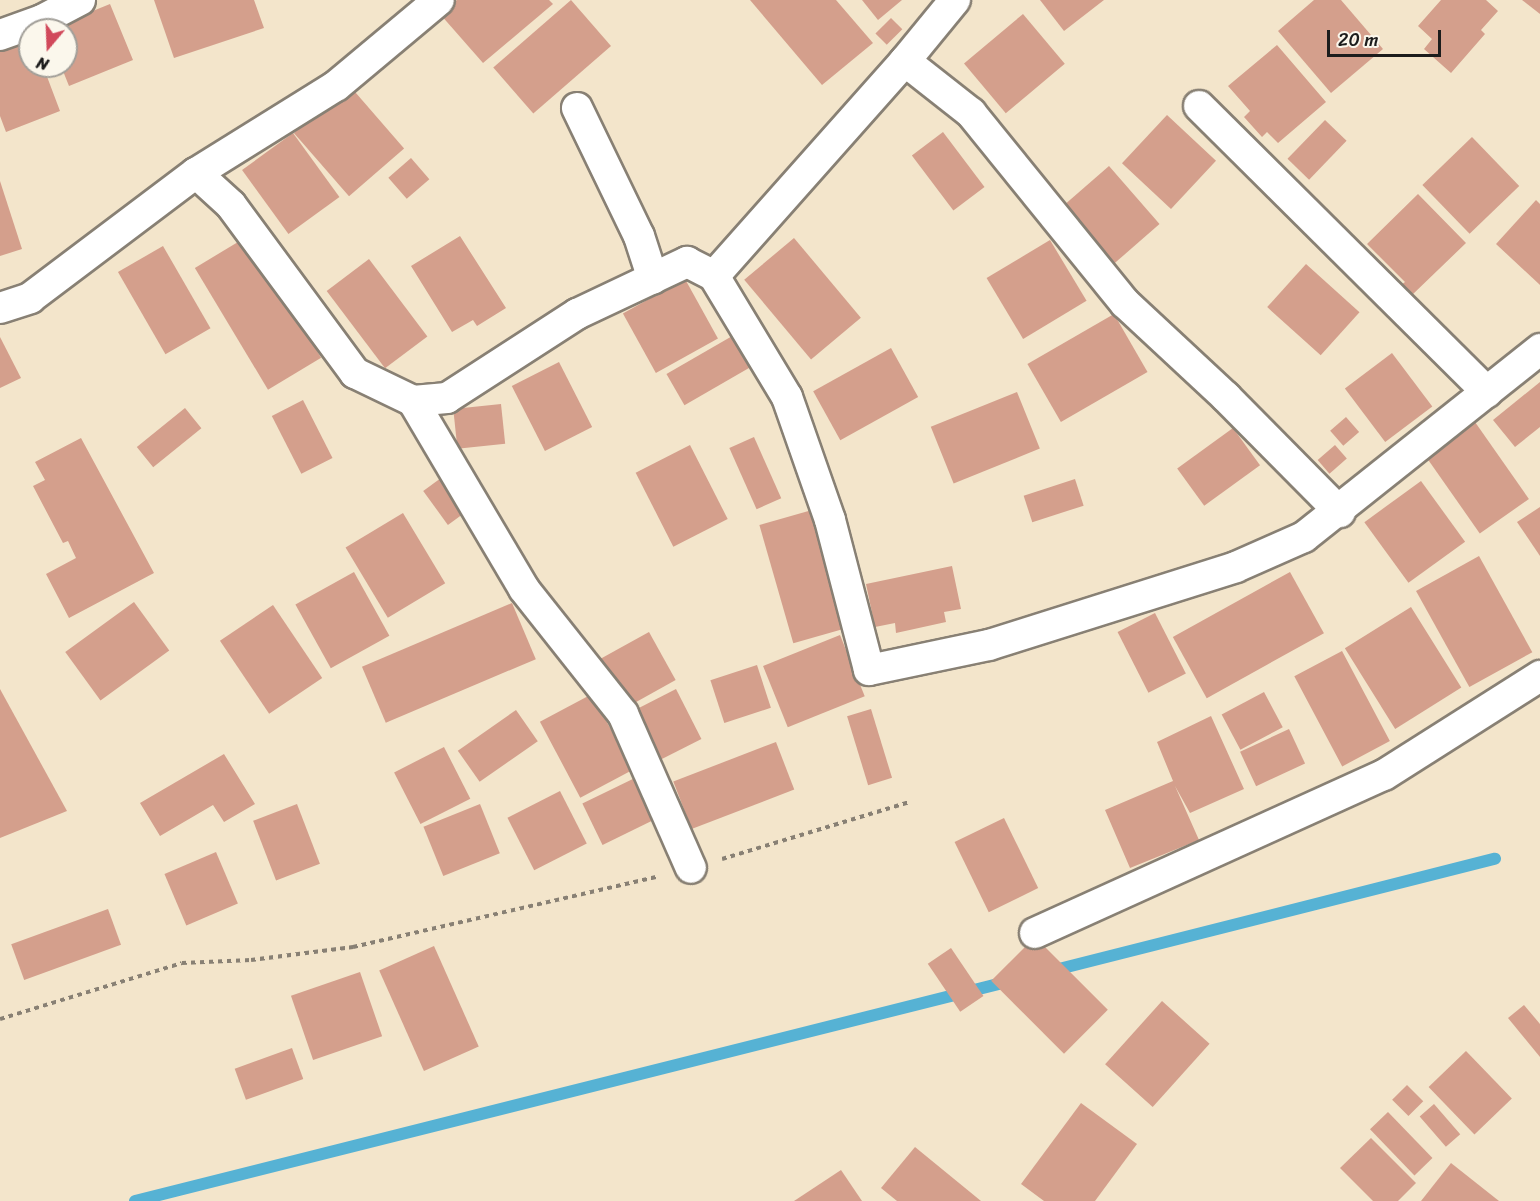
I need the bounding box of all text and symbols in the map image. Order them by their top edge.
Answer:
north arrow [18,18,78,78]
scale bar [1330,18,1444,56]
text: 20 m [1338,24,1378,56]
text: N [33,48,53,79]

